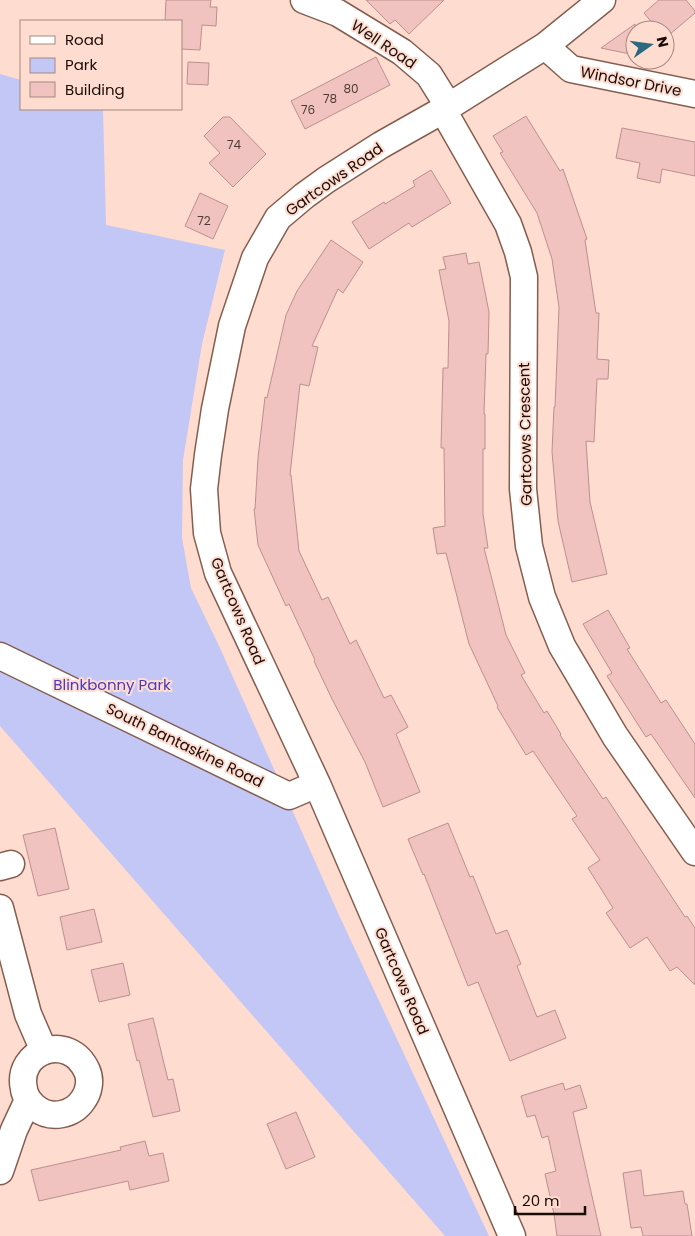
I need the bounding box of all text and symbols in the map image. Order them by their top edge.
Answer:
street label: Well Road [347,15,421,73]
legend [20,20,182,110]
north arrow [625,20,675,70]
text: Road [65,29,104,50]
text: N [652,34,674,49]
text: Park [65,54,97,75]
street label: Windsor Drive [579,61,683,101]
text: Building [65,79,125,100]
house number: 80 [343,80,359,97]
house number: 78 [323,90,337,107]
house number: 76 [301,101,315,118]
house number: 74 [227,136,241,153]
street label: Gartcows Road [281,137,387,221]
house number: 72 [197,212,211,229]
street label: Gartcows Crescent [513,362,537,506]
street label: Gartcows Road [206,554,270,668]
park label: Blinkbonny Park [53,674,171,695]
street label: South Bantaskine Road [103,698,267,792]
street label: Gartcows Road [370,924,434,1038]
scale bar [515,1184,585,1216]
text: 20 m [522,1190,560,1211]

